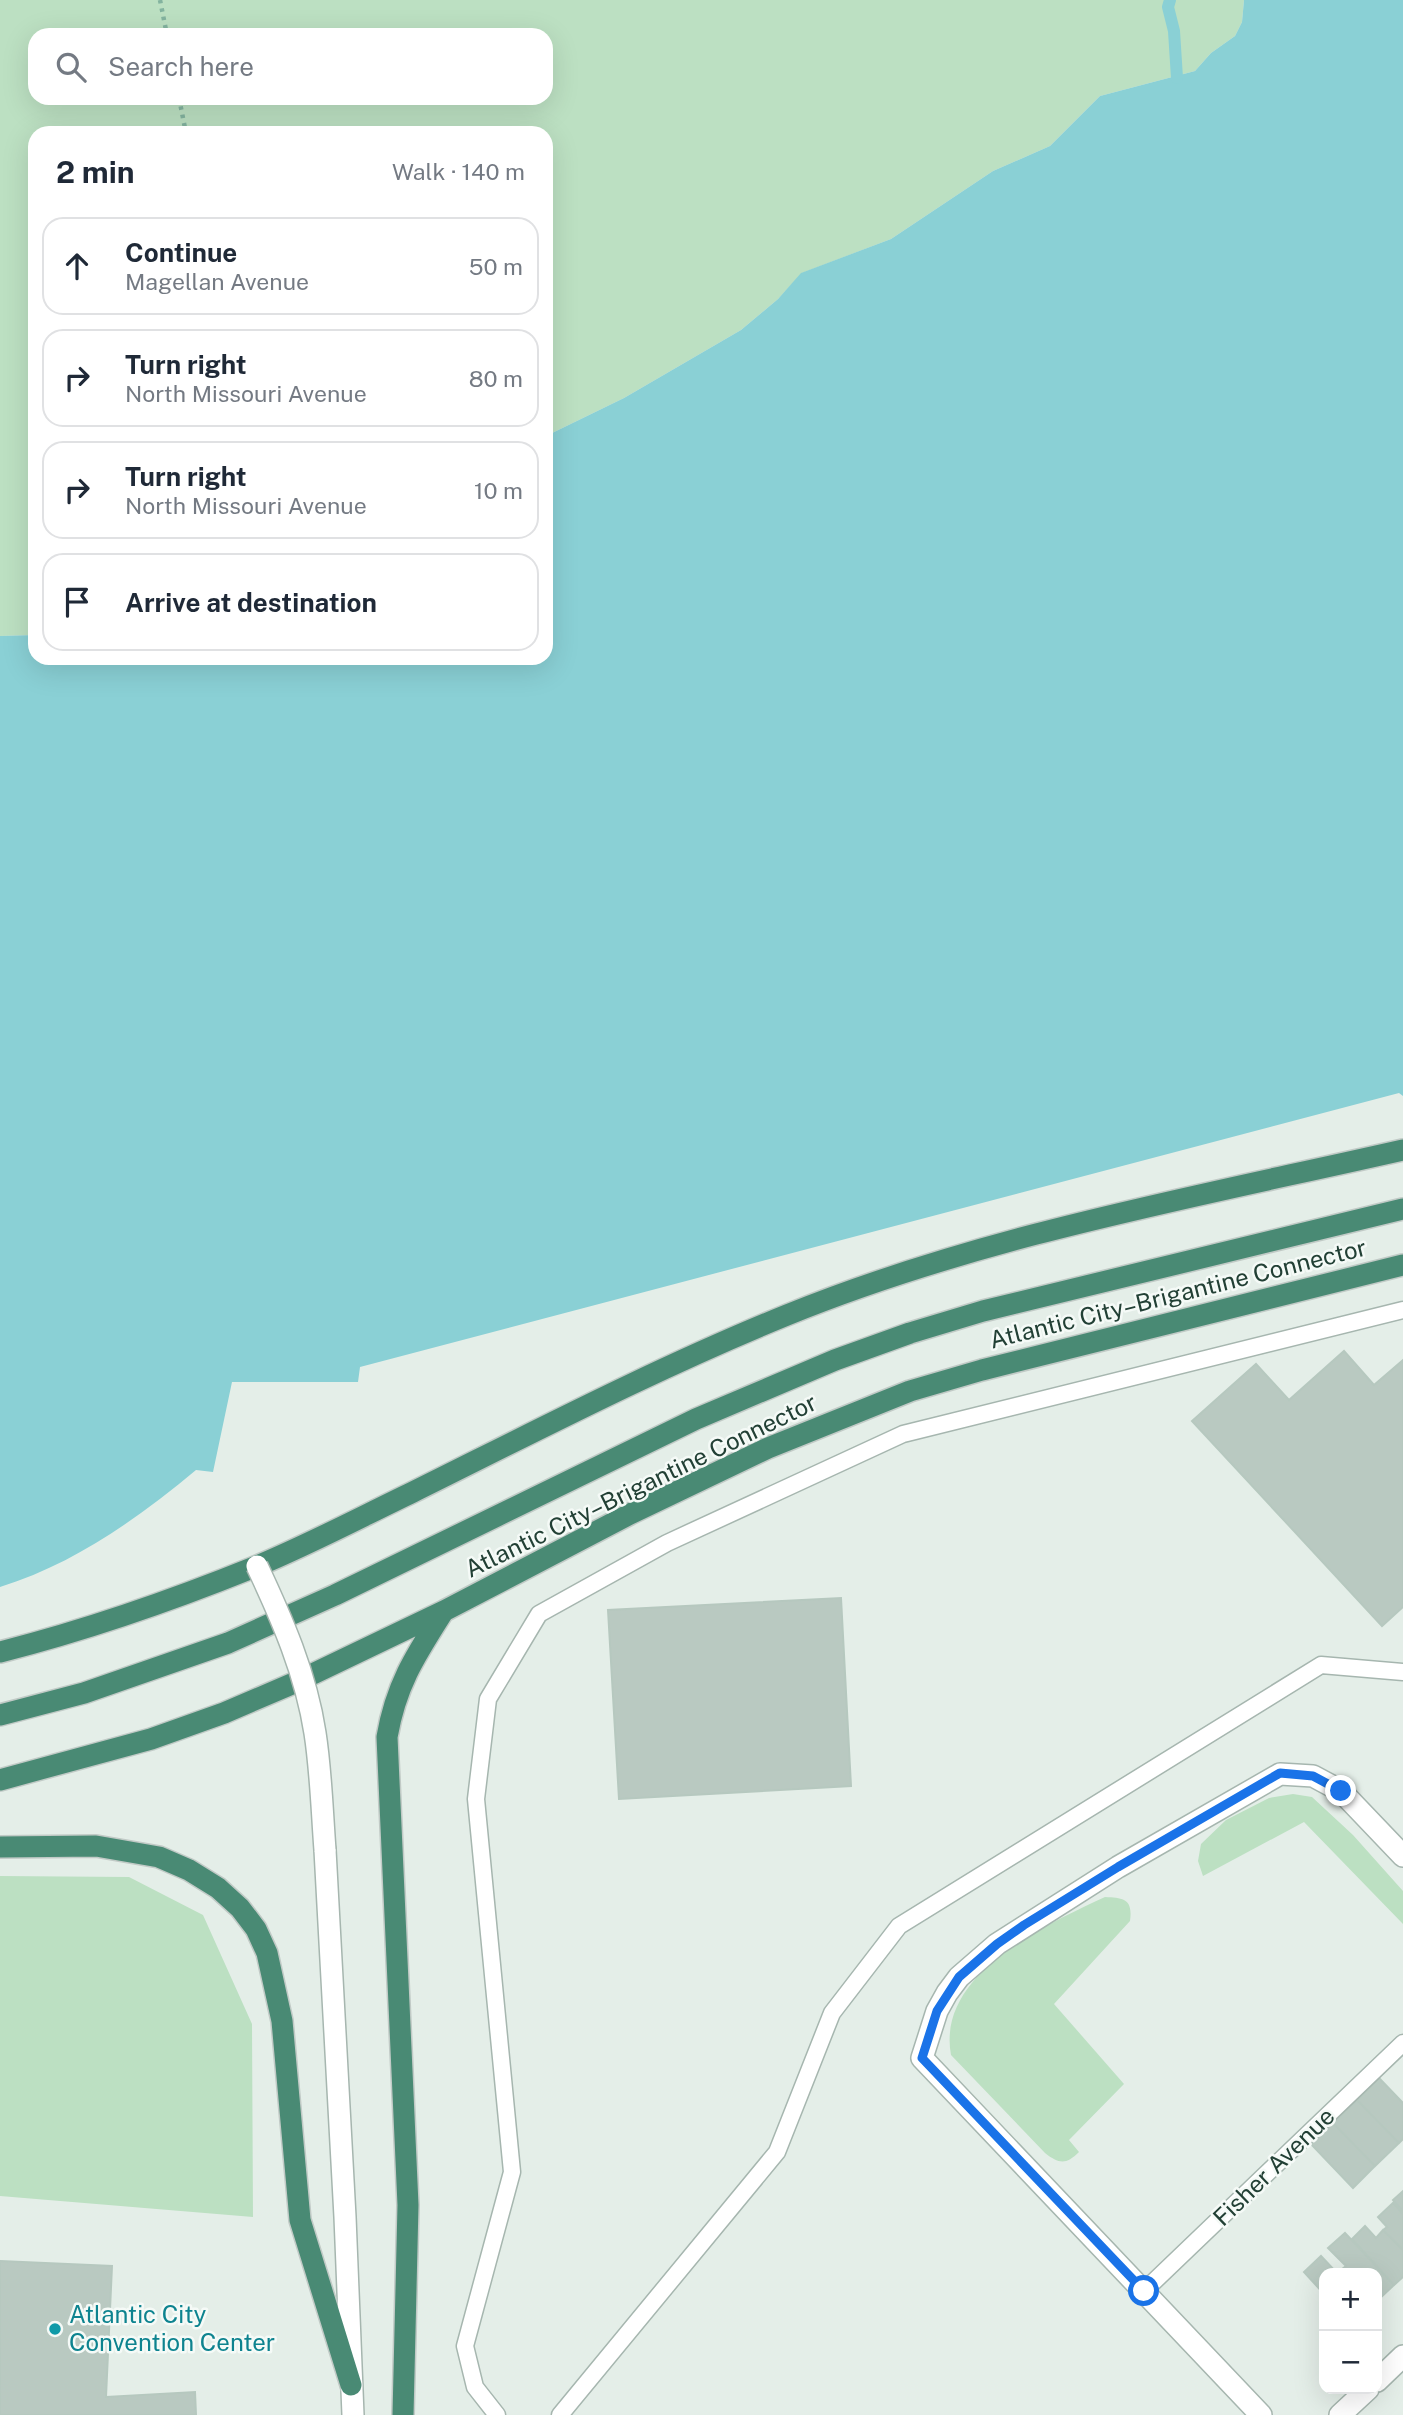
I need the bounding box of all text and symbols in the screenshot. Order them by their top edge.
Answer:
search box [28,28,553,105]
icon: search [52,48,90,86]
text: Search here [108,51,254,82]
text: 2 min [56,154,135,190]
text: Walk · 140 m [392,158,525,185]
text: Continue [125,237,237,268]
icon: ahead [58,247,96,285]
text: 50 m [469,253,523,280]
text: Magellan Avenue [125,268,309,295]
text: Turn right [125,349,247,380]
icon: right [58,359,96,397]
text: 80 m [469,365,523,392]
text: North Missouri Avenue [125,380,367,407]
text: Turn right [125,461,247,492]
icon: right [58,471,96,509]
text: 10 m [474,477,523,504]
text: North Missouri Avenue [125,492,367,519]
icon: arrive [58,583,96,621]
text: Arrive at destination [125,587,377,618]
street label: Atlantic City–Brigantine Connector [986,1233,1369,1353]
street label: Atlantic City–Brigantine Connector [460,1388,821,1583]
route end [1325,1775,1356,1806]
street label: Fisher Avenue [1207,2102,1340,2231]
map controls [1319,2268,1382,2394]
button: + [1319,2268,1382,2331]
route start [1128,2275,1159,2306]
place label: Atlantic City Convention Center [69,2300,275,2356]
marker: Atlantic City Convention Center [47,2321,63,2337]
button: − [1319,2331,1382,2394]

